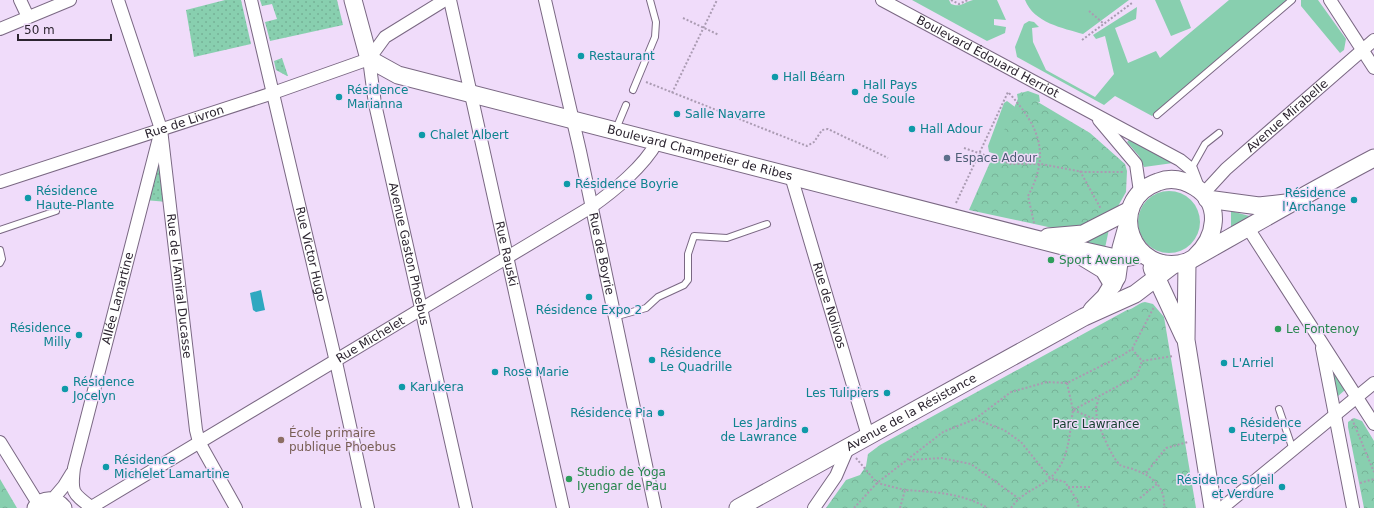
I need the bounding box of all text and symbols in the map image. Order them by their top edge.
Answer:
street label: Boulevard Édouard Herriot [914,13,1062,101]
scale bar [18,16,111,42]
text: 50 m [24,23,55,37]
place label: Restaurant [589,49,655,63]
marker: Restaurant [576,51,586,61]
place label: Hall Béarn [783,70,845,84]
marker: Hall Béarn [770,72,780,82]
street label: Avenue Mirabelle [1243,76,1331,155]
place label: Hall Pays de Soule [863,78,917,106]
place label: Résidence Marianna [347,83,408,111]
marker: Hall Pays de Soule [850,87,860,97]
marker: Résidence Marianna [334,92,344,102]
street label: Rue de Livron [143,102,226,141]
place label: Salle Navarre [685,107,765,121]
marker: Salle Navarre [672,109,682,119]
street label: Boulevard Champetier de Ribes [606,122,794,183]
place label: Hall Adour [920,122,982,136]
marker: Hall Adour [907,124,917,134]
place label: Chalet Albert [430,128,509,142]
marker: Chalet Albert [417,130,427,140]
place label: Espace Adour [955,151,1037,165]
marker: Espace Adour [942,153,952,163]
place label: Résidence Boyrie [575,177,679,191]
marker: Résidence Boyrie [562,179,572,189]
street label: Avenue Gaston Phoebus [386,181,432,327]
place label: Résidence Haute-Plante [36,184,114,212]
place label: Résidence l'Archange [1282,186,1346,214]
marker: Résidence Haute-Plante [23,193,33,203]
marker: Résidence l'Archange [1349,195,1359,205]
street label: Rue Victor Hugo [293,205,329,303]
street label: Rue de Boyrie [586,211,617,296]
street label: Rue de l'Amiral Ducasse [164,213,195,359]
street label: Rue Rauski [492,220,520,288]
street label: Allée Lamartine [99,251,136,346]
place label: Sport Avenue [1059,253,1140,267]
marker: Sport Avenue [1046,255,1056,265]
street label: Rue de Nolivos [810,261,849,350]
marker: Résidence Expo 2 [584,292,594,302]
place label: Résidence Expo 2 [536,303,642,317]
street label: Rue Michelet [334,314,407,366]
place label: Résidence Milly [10,321,71,349]
place label: Le Fontenoy [1286,322,1359,336]
marker: Le Fontenoy [1273,324,1283,334]
marker: Résidence Milly [74,330,84,340]
place label: Résidence Le Quadrille [660,346,732,374]
marker: Résidence Le Quadrille [647,355,657,365]
place label: L'Arriel [1232,356,1274,370]
marker: L'Arriel [1219,358,1229,368]
place label: Rose Marie [503,365,569,379]
marker: Rose Marie [490,367,500,377]
street label: Avenue de la Résistance [844,371,979,454]
place label: Résidence Jocelyn [72,375,134,403]
place label: Karukera [410,380,464,394]
marker: Karukera [397,382,407,392]
marker: Résidence Jocelyn [60,384,70,394]
place label: Les Tulipiers [806,386,879,400]
marker: Les Tulipiers [882,388,892,398]
place label: Résidence Pia [570,406,653,420]
marker: Résidence Pia [656,408,666,418]
place label: Les Jardins de Lawrance [720,416,797,444]
place label: Résidence Euterpe [1240,416,1301,444]
park label: Parc Lawrance [1053,417,1139,431]
place label: École primaire publique Phoebus [289,425,396,454]
marker: Les Jardins de Lawrance [800,425,810,435]
marker: Résidence Euterpe [1227,425,1237,435]
marker: École primaire publique Phoebus [276,435,286,445]
place label: Résidence Michelet Lamartine [114,453,230,481]
marker: Résidence Michelet Lamartine [101,462,111,472]
place label: Studio de Yoga Iyengar de Pau [577,465,667,493]
place label: Résidence Soleil et Verdure [1176,473,1274,501]
marker: Studio de Yoga Iyengar de Pau [564,474,574,484]
marker: Résidence Soleil et Verdure [1277,482,1287,492]

